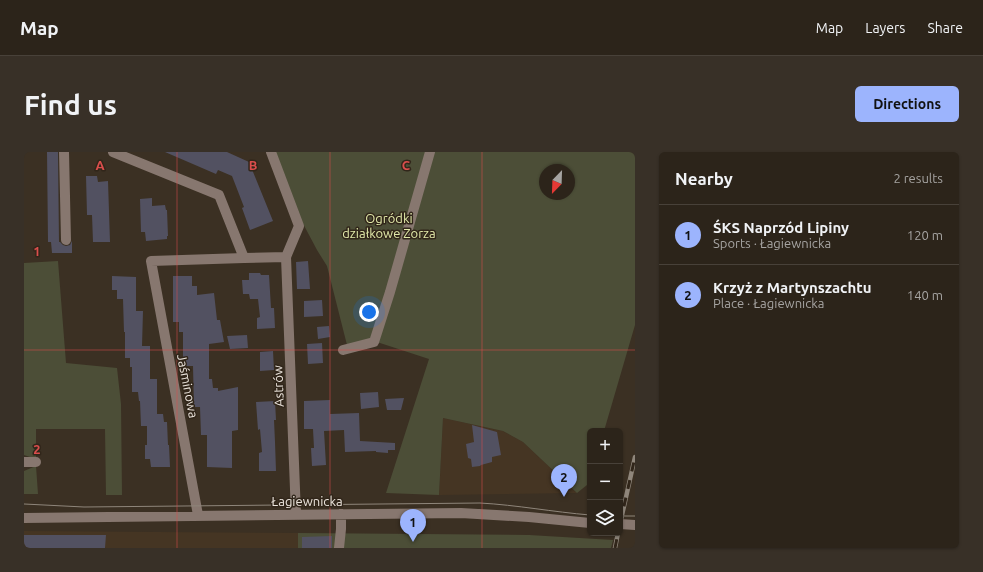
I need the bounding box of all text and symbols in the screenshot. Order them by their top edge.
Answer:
text: Map [20,17,59,39]
text: Map [816,20,843,36]
text: Layers [865,20,905,36]
text: Share [927,20,963,36]
button: Directions [855,86,959,122]
text: Find us [24,89,117,120]
text: A [95,158,105,172]
text: B [249,158,258,172]
text: C [402,158,411,172]
north arrow [539,164,575,200]
text: Nearby [675,169,733,188]
text: 2 results [893,171,943,185]
park label: Ogródki działkowe Zorza [342,211,436,240]
text: ŚKS Naprzód Lipiny [713,219,849,236]
text: 1 [684,228,692,242]
text: 120 m [907,228,943,242]
text: Sports · Łagiewnicka [713,236,831,250]
text: 1 [33,244,41,258]
text: Krzyż z Martynszachtu [713,279,871,296]
text: 2 [684,288,692,302]
text: 140 m [907,288,943,302]
text: Place · Łagiewnicka [713,296,825,310]
your location [359,302,379,322]
street label: Jaśminowa [175,353,201,419]
street label: Astrów [270,365,286,407]
map controls [587,428,623,536]
button: + [587,428,623,464]
text: 2 [33,442,41,456]
pin: 2 [551,464,577,497]
button: − [587,464,623,500]
street label: Łagiewnicka [271,494,343,508]
button: layers [587,500,623,536]
pin: 1 [400,509,426,542]

